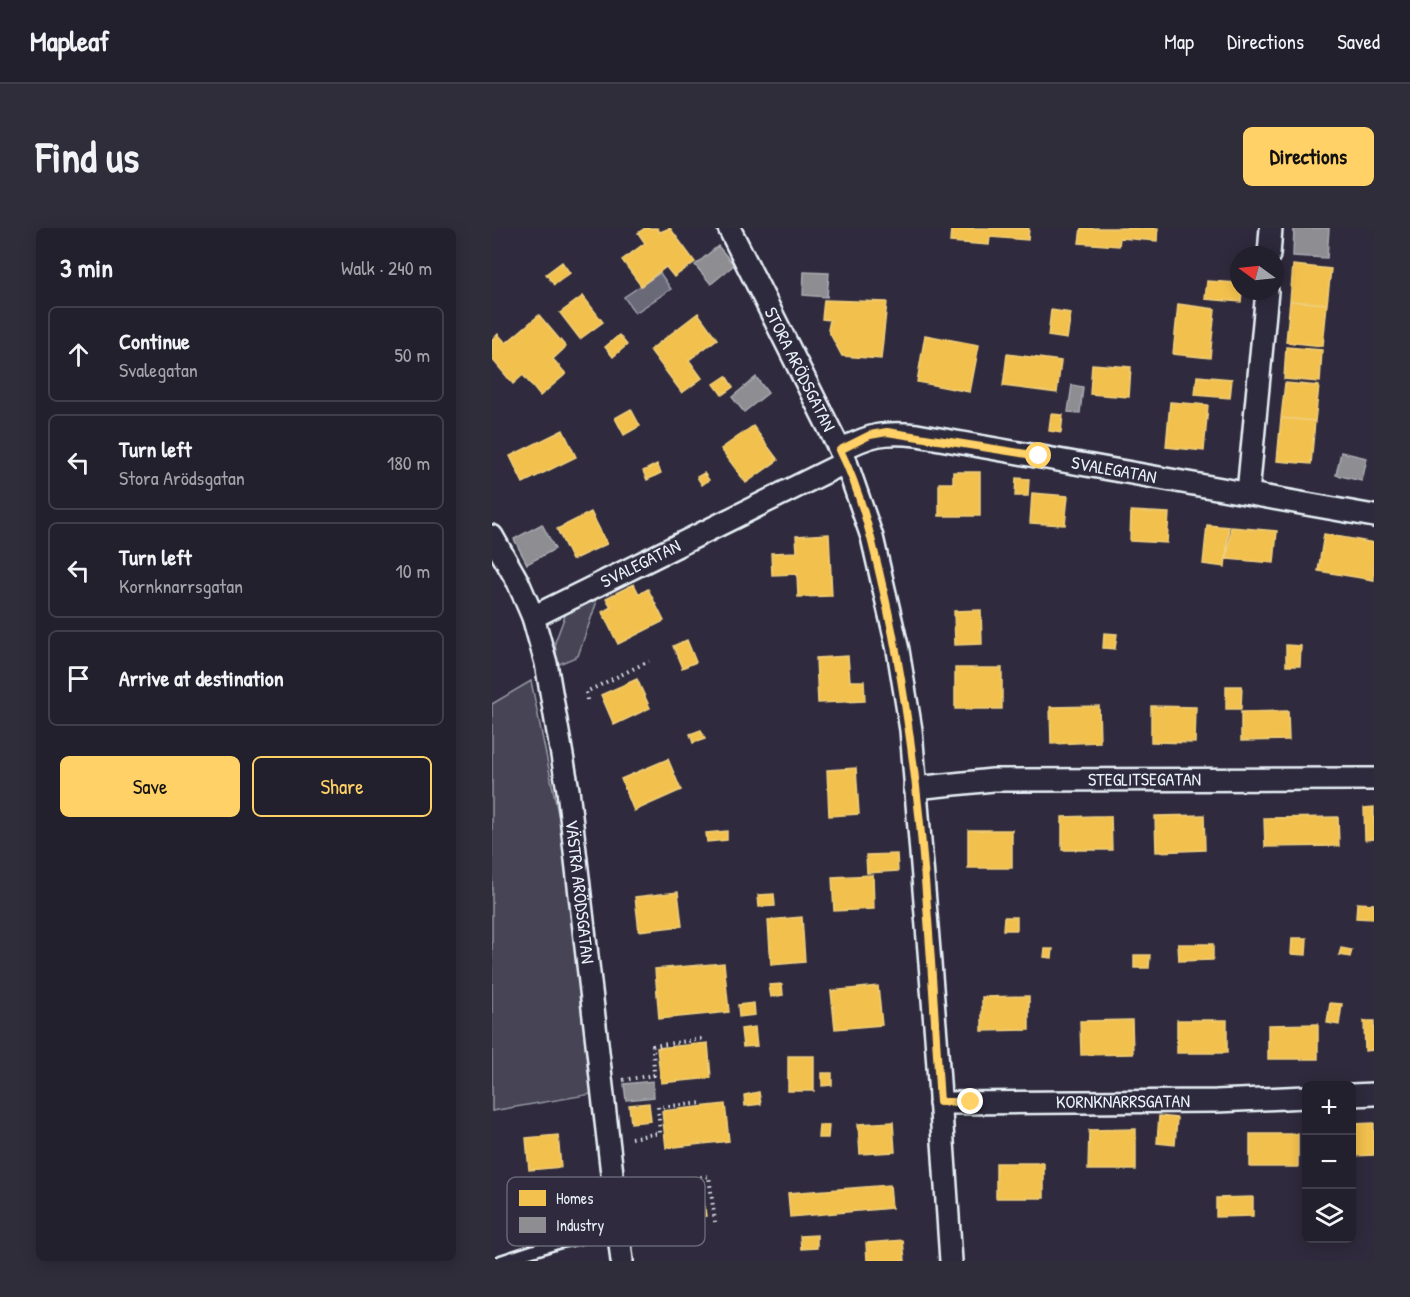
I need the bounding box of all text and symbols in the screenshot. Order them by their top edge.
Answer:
text: Mapleaf [30,22,109,60]
text: Map [1164,27,1194,56]
text: Directions [1227,27,1304,56]
text: Saved [1337,27,1380,56]
button: Directions [1243,127,1374,186]
text: Find us [36,128,139,185]
north arrow [1230,246,1284,300]
text: 3 min [60,250,113,285]
text: Walk · 240 m [341,254,432,281]
street label: STORA ARÖDSGATAN [759,303,842,435]
text: Continue [119,326,190,356]
icon: ahead [62,338,95,371]
text: 50 m [394,341,430,368]
text: Svalegatan [119,356,198,383]
text: Turn left [119,434,192,464]
route start [1025,442,1051,468]
icon: left [62,446,95,479]
text: 180 m [387,449,430,476]
street label: SVALEGATAN [1069,450,1159,489]
text: Stora Arödsgatan [119,464,245,491]
street label: SVALEGATAN [596,533,684,594]
text: Turn left [119,542,192,572]
icon: left [62,554,95,587]
text: 10 m [396,557,430,584]
text: Kornknarrsgatan [119,572,243,599]
icon: arrive [62,662,95,695]
text: Arrive at destination [119,663,284,693]
button: Save [60,756,240,817]
button: Share [252,756,432,817]
street label: STEGLITSEGATAN [1088,766,1201,792]
street label: VÄSTRA ARÖDSGATAN [559,818,601,965]
map controls [1302,1081,1356,1243]
button: + [1302,1081,1356,1135]
route end [957,1088,983,1114]
street label: KORNKNARRSGATAN [1056,1088,1190,1114]
button: − [1302,1135,1356,1189]
legend [507,1177,705,1246]
text: Homes [556,1187,593,1209]
button: layers [1302,1189,1356,1243]
text: Industry [556,1214,604,1236]

